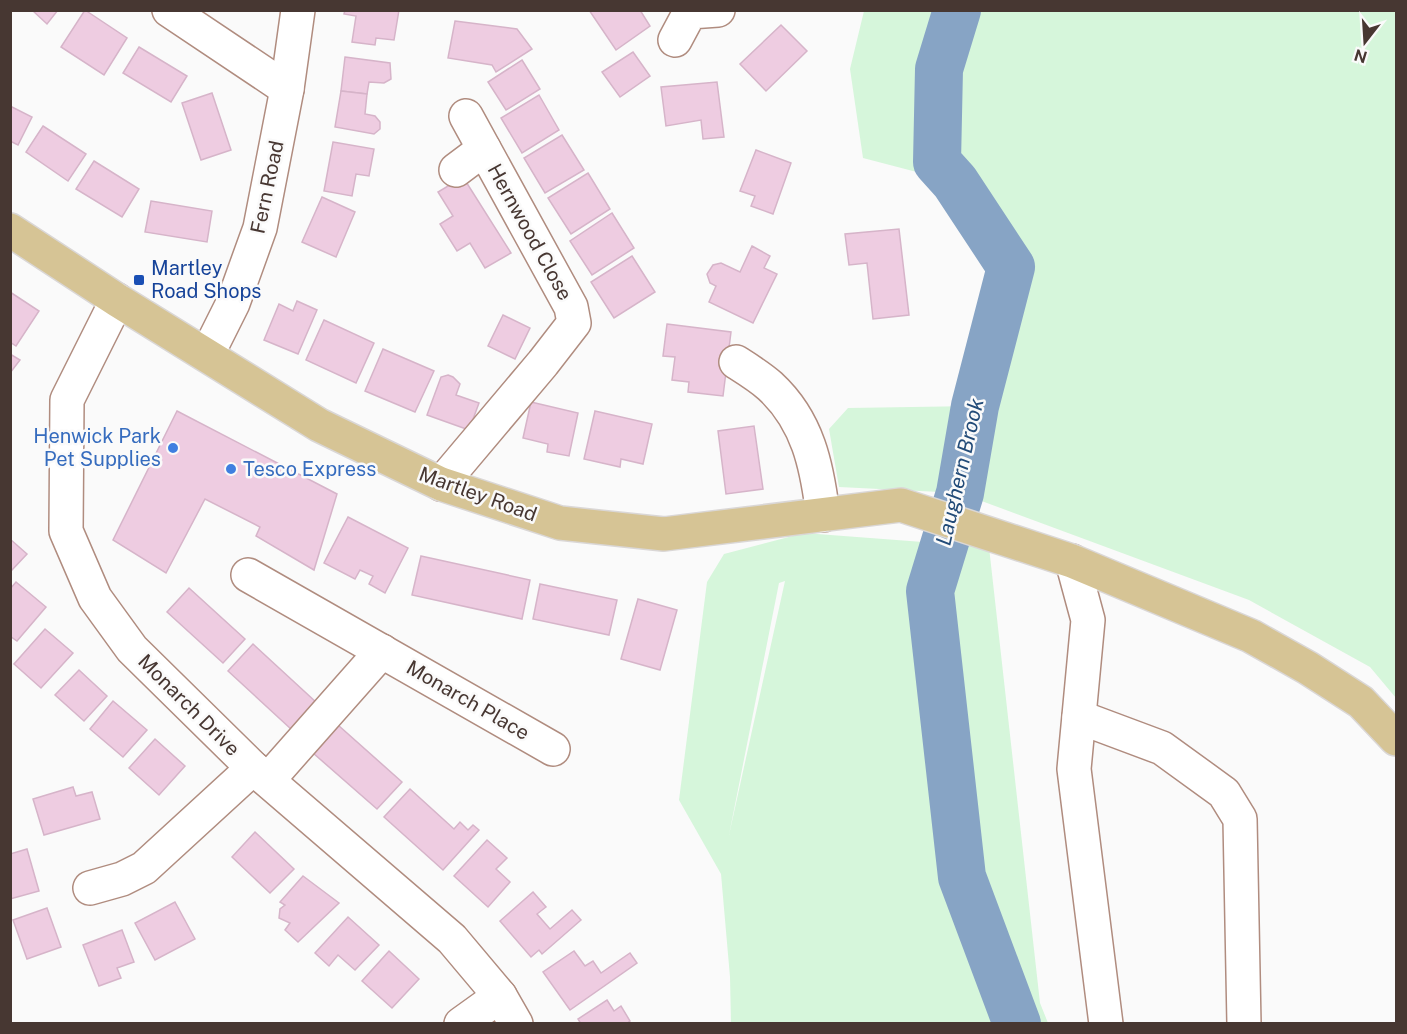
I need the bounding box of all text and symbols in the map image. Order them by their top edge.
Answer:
north arrow [1335,12,1395,72]
text: N [1352,45,1370,67]
street label: Fern Road [245,138,289,236]
street label: Hernwood Close [483,160,577,304]
place label: Martley Road Shops [151,256,261,303]
marker: Martley Road Shops [132,273,146,287]
water label: Laughern Brook [930,395,989,548]
place label: Henwick Park Pet Supplies [33,424,161,471]
marker: Henwick Park Pet Supplies [166,441,180,455]
place label: Tesco Express [243,457,376,481]
marker: Tesco Express [224,462,238,476]
street label: Martley Road [416,462,540,526]
street label: Monarch Drive [133,649,245,761]
street label: Monarch Place [402,655,534,745]

